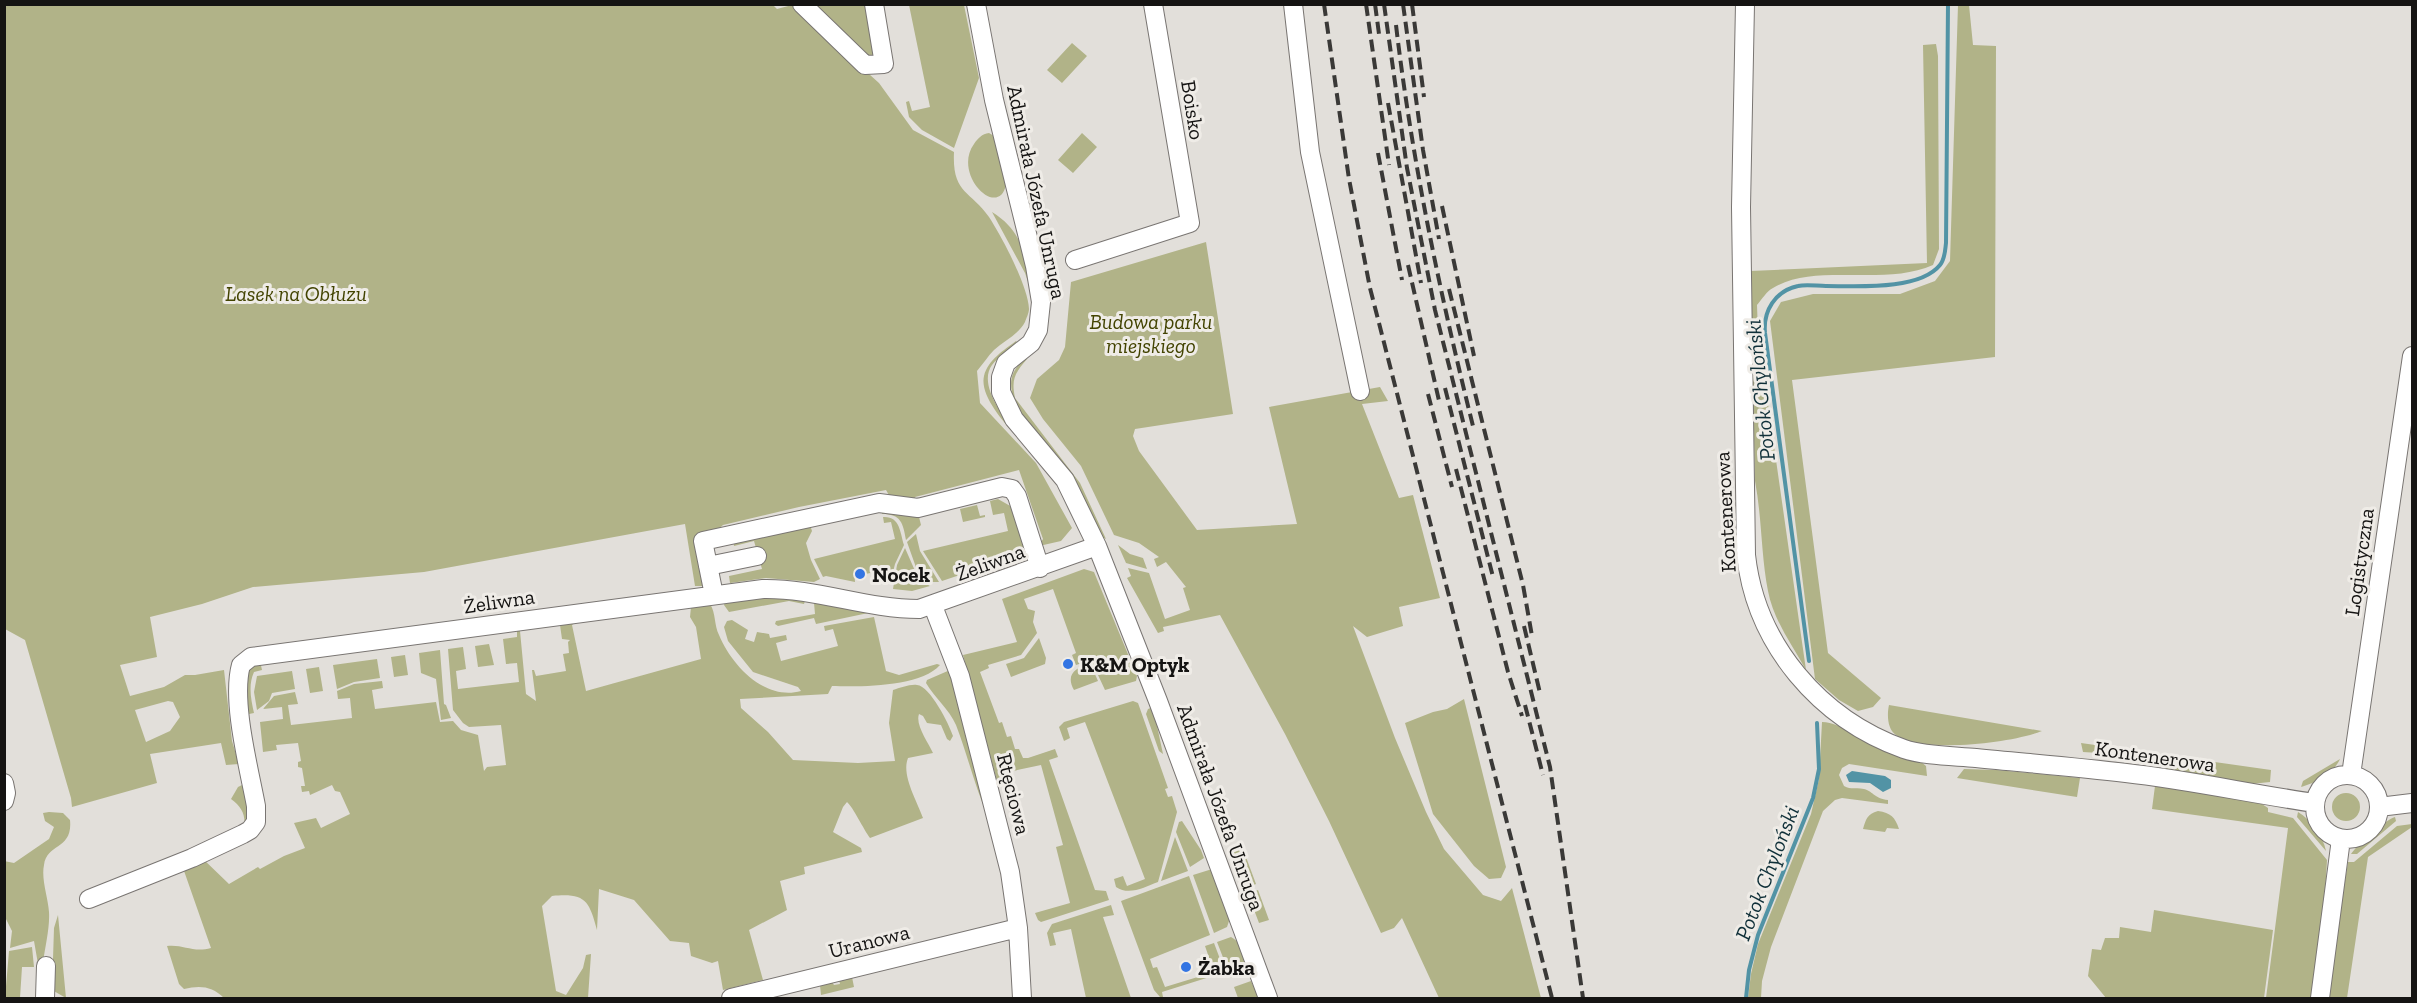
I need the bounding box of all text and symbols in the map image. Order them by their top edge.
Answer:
street label: Boisko [1176,78,1210,142]
street label: Admirała Józefa Unruga [1002,83,1072,301]
park label: Lasek na Obłużu [225,281,367,306]
park label: Budowa parku miejskiego [1089,309,1213,358]
water label: Potok Chyloński [1739,318,1781,462]
street label: Kontenerowa [1709,451,1741,573]
street label: Logistyczna [2339,506,2379,618]
street label: Żeliwna [952,538,1028,586]
place label: Nocek [872,562,930,587]
marker: Nocek [853,567,867,581]
street label: Żeliwna [462,584,536,618]
place label: K&M Optyk [1080,652,1190,677]
marker: K&M Optyk [1061,657,1075,671]
street label: Admirała Józefa Unruga [1172,700,1270,914]
street label: Kontenerowa [2093,735,2217,777]
street label: Rtęciowa [992,751,1036,837]
water label: Potok Chyloński [1729,802,1805,944]
street label: Uranowa [826,919,912,963]
place label: Żabka [1198,955,1255,980]
marker: Żabka [1179,960,1193,974]

